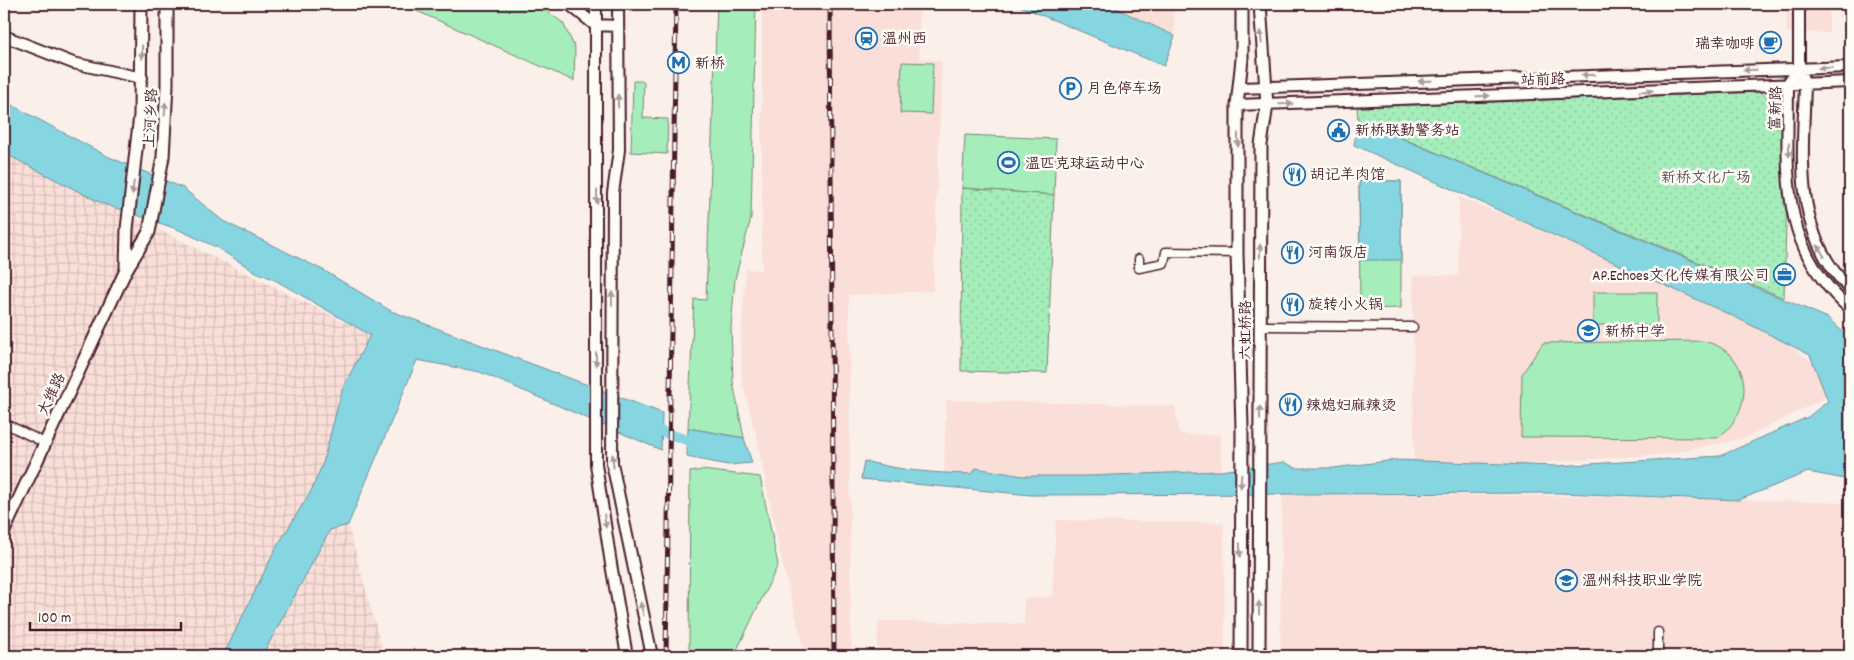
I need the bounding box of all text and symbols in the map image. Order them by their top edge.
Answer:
station icon: 温州西 [854,26,878,50]
one-way arrow [1257,28,1265,44]
place label: 温州西 [882,29,927,51]
cafe icon: 瑞幸咖啡 [1759,31,1783,55]
place label: 瑞幸咖啡 [1695,34,1755,56]
one-way arrow [138,45,146,61]
metro station icon: 新桥 [667,51,691,75]
place label: 新桥 [695,54,725,76]
one-way arrow [1816,64,1832,72]
one-way arrow [1742,66,1758,74]
street label: 站前路 [1520,70,1566,92]
one-way arrow [1579,72,1595,80]
parking icon: 月色停车场 [1059,76,1083,100]
one-way arrow [1417,77,1433,85]
place label: 月色停车场 [1087,79,1162,101]
street label: 富新路 [1765,85,1789,131]
one-way arrow [1638,87,1654,95]
street label: 上河乡路 [139,88,165,149]
one-way arrow [1476,92,1492,100]
one-way arrow [614,93,622,109]
one-way arrow [162,100,170,116]
one-way arrow [1278,100,1294,108]
public building icon: 新桥联勤警务站 [1327,118,1351,142]
place label: 新桥联勤警务站 [1355,121,1460,143]
one-way arrow [1234,132,1242,148]
one-way arrow [1785,142,1793,158]
sports icon: 温匹克球运动中心 [997,151,1021,175]
place label: 温匹克球运动中心 [1025,154,1145,176]
restaurant icon: 胡记羊肉馆 [1282,162,1306,186]
place label: 胡记羊肉馆 [1310,165,1385,187]
park label: 新桥文化广场 [1661,168,1751,190]
one-way arrow [128,181,136,197]
one-way arrow [593,189,601,205]
restaurant icon: 河南饭店 [1280,240,1304,264]
one-way arrow [1256,243,1264,259]
place label: 河南饭店 [1308,243,1368,265]
one-way arrow [1817,244,1826,257]
office icon: AP.Echoes文化传媒有限公司 [1773,263,1797,287]
place label: AP.Echoes文化传媒有限公司 [1592,266,1769,288]
one-way arrow [608,290,616,306]
restaurant icon: 旋转小火锅 [1280,292,1304,316]
place label: 旋转小火锅 [1308,295,1383,317]
street label: 六虹桥路 [1236,300,1258,360]
school or university icon: 新桥中学 [1577,319,1601,343]
place label: 新桥中学 [1605,322,1665,344]
one-way arrow [592,351,600,367]
street label: 大维路 [33,370,72,420]
restaurant icon: 辣媳妇麻辣烫 [1278,393,1302,417]
place label: 辣媳妇麻辣烫 [1306,396,1396,418]
one-way arrow [1256,405,1264,421]
one-way arrow [609,452,617,468]
one-way arrow [1236,473,1244,489]
one-way arrow [601,513,609,529]
one-way arrow [1237,542,1245,558]
school or university icon: 温州科技职业学院 [1554,568,1578,592]
place label: 温州科技职业学院 [1582,571,1702,593]
one-way arrow [1255,599,1263,615]
scale bar [30,600,181,632]
one-way arrow [638,601,646,616]
text: 100 m [38,608,71,630]

